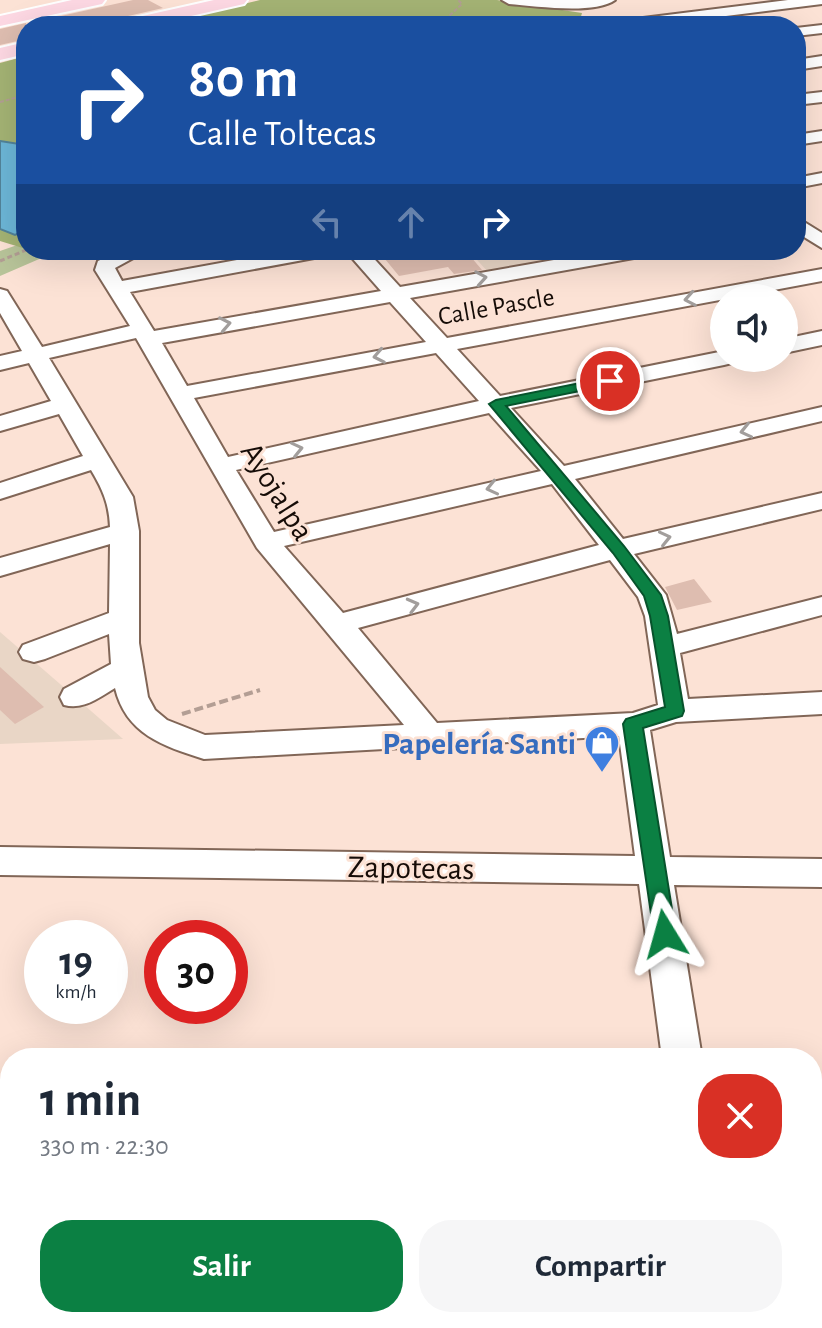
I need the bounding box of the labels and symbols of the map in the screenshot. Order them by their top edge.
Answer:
one-way arrow [474,270,487,287]
street label: Calle Pascle [436,284,556,330]
one-way arrow [683,289,697,306]
one-way arrow [218,317,232,334]
one-way arrow [373,346,386,363]
pin [576,347,644,415]
one-way arrow [740,422,753,439]
street label: Ayojalpa [235,437,320,546]
one-way arrow [290,441,304,458]
one-way arrow [486,479,500,496]
one-way arrow [657,531,671,548]
one-way arrow [406,597,420,614]
shop icon: Papelería Santi [583,724,621,774]
place label: Papelería Santi [382,728,576,760]
street label: Zapotecas [347,851,475,885]
position arrow [623,892,707,976]
speed limit sign: 30 [144,920,248,1024]

